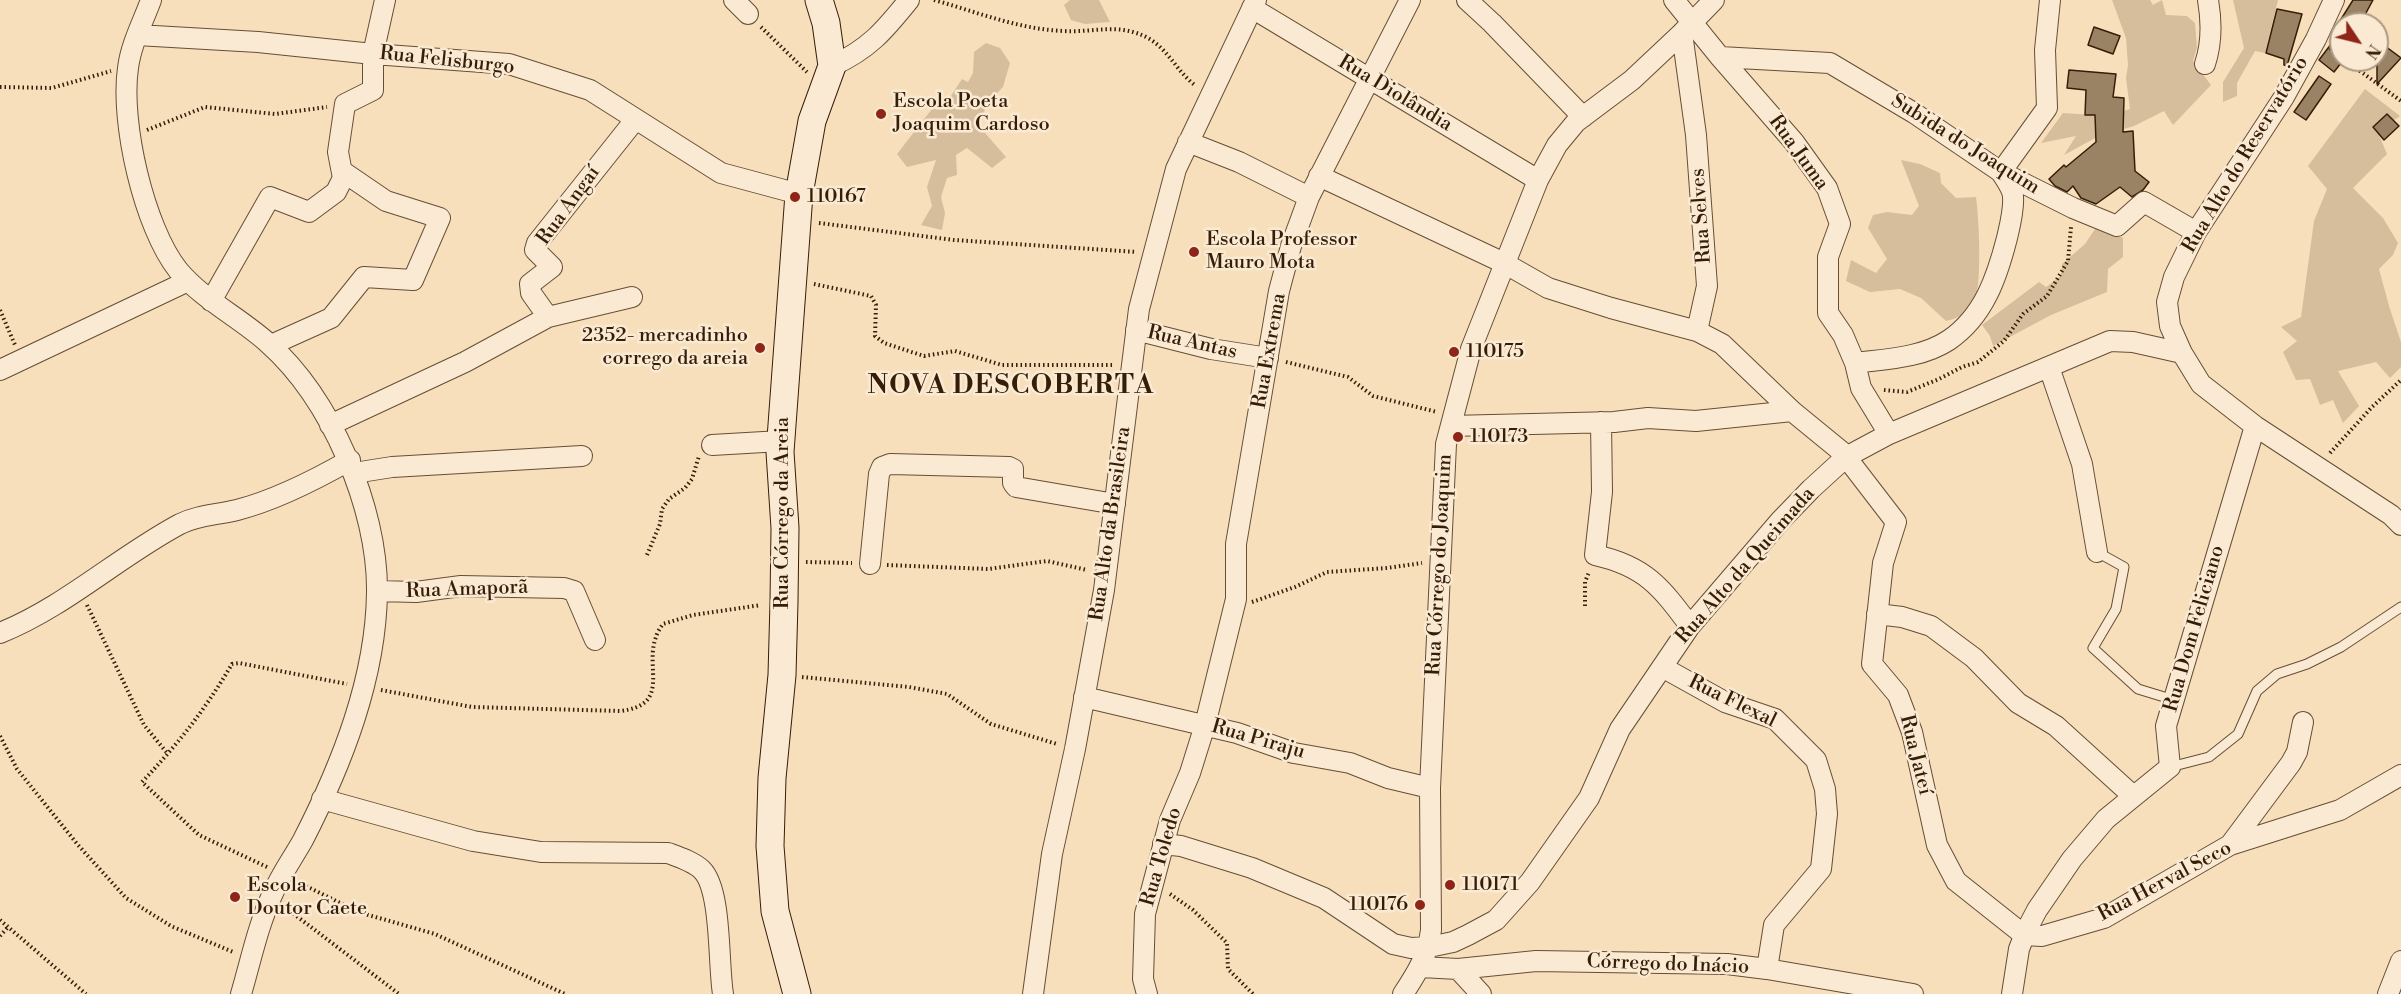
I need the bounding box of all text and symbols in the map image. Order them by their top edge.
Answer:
north arrow [2329,12,2389,72]
text: N [2360,40,2384,62]
street label: Rua Felisburgo [378,42,516,80]
street label: Rua Diolândia [1334,51,1456,137]
street label: Rua Alto do Reservatório [2178,52,2314,258]
place label: Escola Poeta Joaquim Cardoso [893,90,1050,137]
street label: Subida do Joaquim [1886,90,2044,200]
marker: Escola Poeta Joaquim Cardoso [874,107,888,121]
street label: Rua Juma [1763,111,1833,195]
street label: Rua Angaí [532,162,606,250]
street label: Rua Selves [1687,167,1717,265]
place label: 110167 [807,185,866,209]
marker: 110167 [788,190,802,204]
place label: Escola Professor Mauro Mota [1206,228,1357,275]
marker: Escola Professor Mauro Mota [1187,245,1201,259]
street label: Rua Extrema [1248,291,1292,411]
street label: Rua Antas [1145,321,1239,365]
place label: 2352- mercadinho corrego da areia [582,324,748,371]
place label: 110175 [1466,340,1524,364]
marker: 2352- mercadinho corrego da areia [753,341,767,355]
marker: 110175 [1447,345,1461,359]
district label: NOVA DESCOBERTA [868,371,1154,403]
street label: Rua Córrego da Areia [771,417,795,609]
street label: Rua Alto da Brasileira [1085,425,1137,623]
place label: 110173 [1470,425,1528,449]
marker: 110173 [1451,430,1465,444]
street label: Rua Córrego do Joaquim [1422,453,1458,677]
street label: Rua Alto da Queimada [1671,483,1821,649]
street label: Rua Dom Feliciano [2160,543,2230,715]
street label: Rua Amaporã [405,576,529,604]
street label: Rua Flexal [1684,670,1780,734]
street label: Rua Jateí [1893,712,1937,798]
street label: Rua Piraju [1208,715,1308,765]
street label: Rua Toledo [1136,805,1188,909]
street label: Rua Herval Seco [2094,837,2236,927]
place label: 110171 [1462,873,1519,897]
place label: Escola Doutor Caete [247,874,367,921]
marker: 110171 [1443,878,1457,892]
marker: Escola Doutor Caete [228,890,242,904]
place label: 110176 [1349,893,1408,917]
marker: 110176 [1413,898,1427,912]
street label: Córrego do Inácio [1586,950,1750,980]

